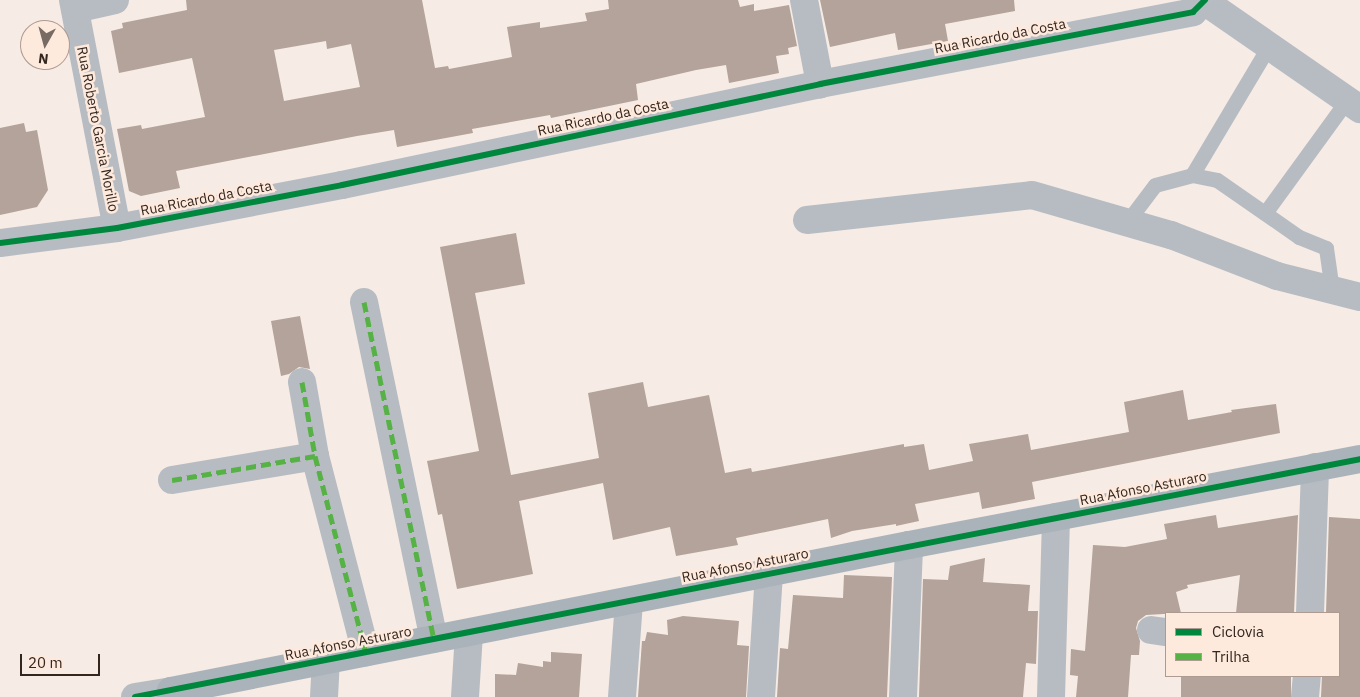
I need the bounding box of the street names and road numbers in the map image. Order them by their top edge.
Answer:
street label: Rua Ricardo da Costa [933,15,1067,57]
street label: Rua Roberto Garcia Morillo [74,45,122,213]
street label: Rua Ricardo da Costa [536,95,670,139]
street label: Rua Ricardo da Costa [139,177,273,219]
street label: Rua Afonso Asturaro [1078,467,1208,509]
street label: Rua Afonso Asturaro [680,544,810,586]
street label: Rua Afonso Asturaro [283,622,413,664]

